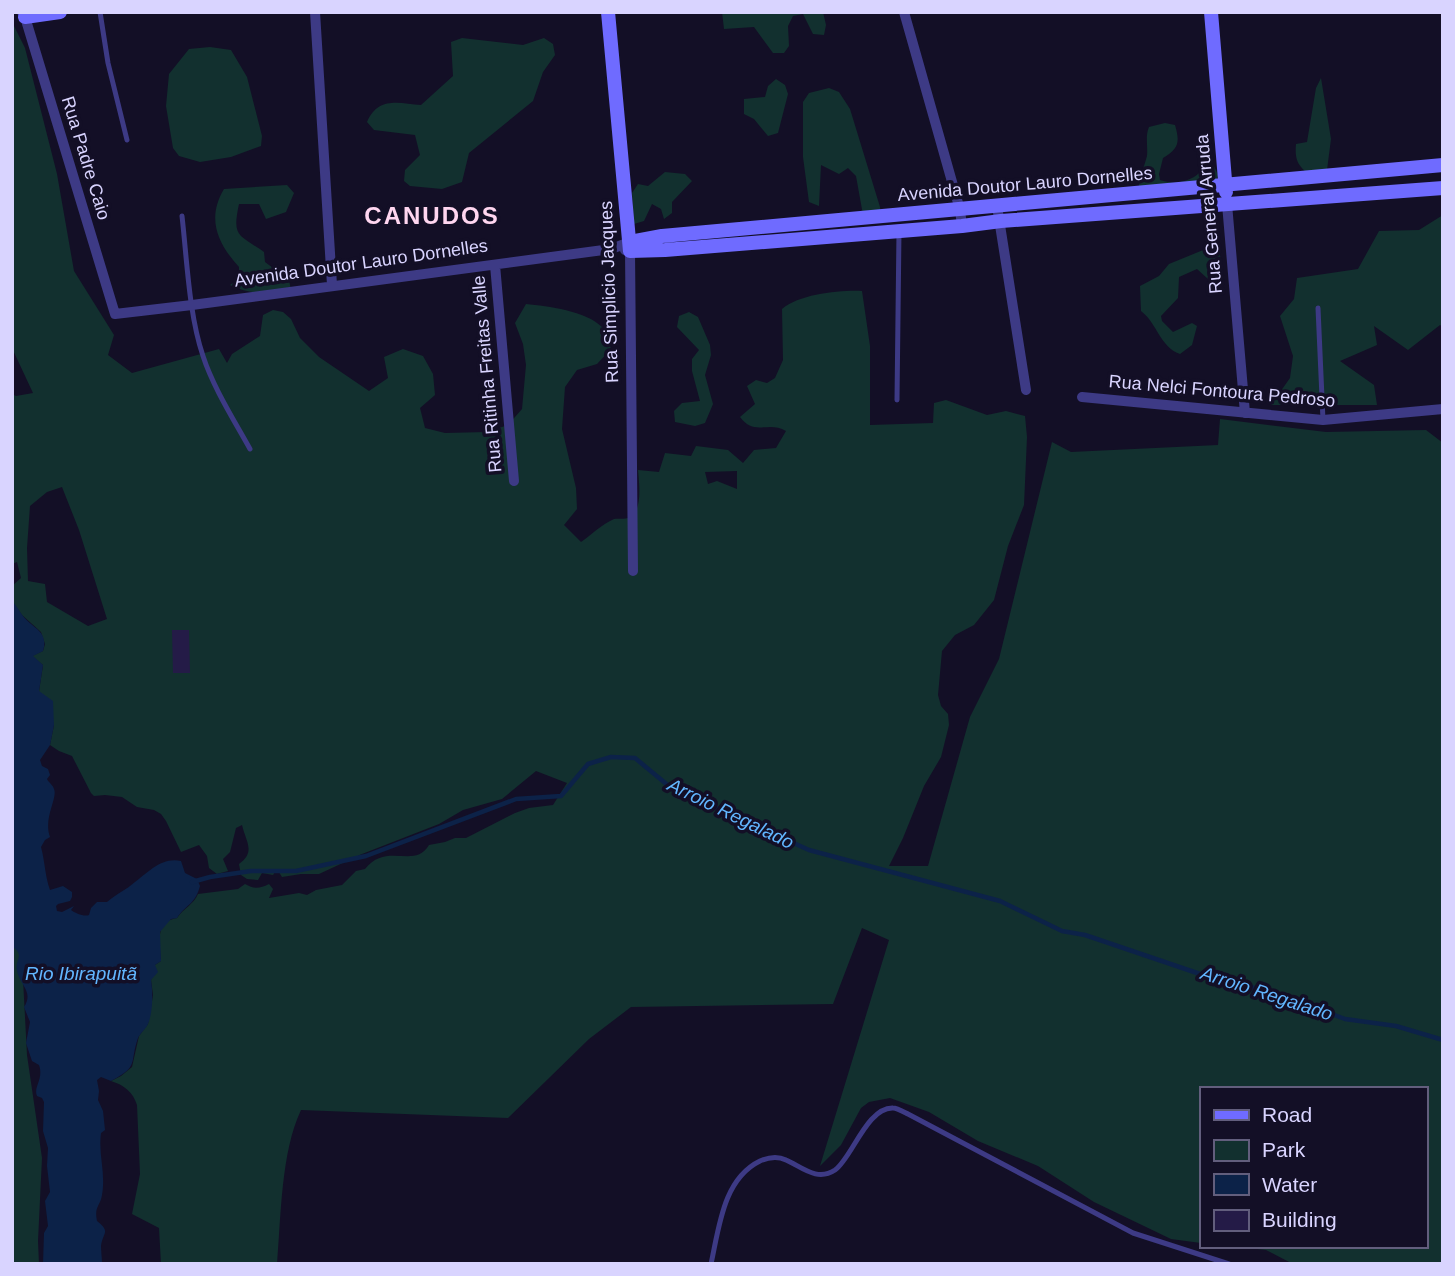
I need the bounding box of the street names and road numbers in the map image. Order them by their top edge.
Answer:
street label: Rua Padre Caio [58,94,114,222]
street label: Rua General Arruda [1192,132,1226,295]
street label: Avenida Doutor Lauro Dornelles [897,163,1153,205]
street label: Rua Simplicio Jacques [596,201,622,383]
street label: Avenida Doutor Lauro Dornelles [233,235,489,291]
street label: Rua Ritinha Freitas Valle [468,275,506,473]
street label: Rua Nelci Fontoura Pedroso [1108,371,1336,411]

